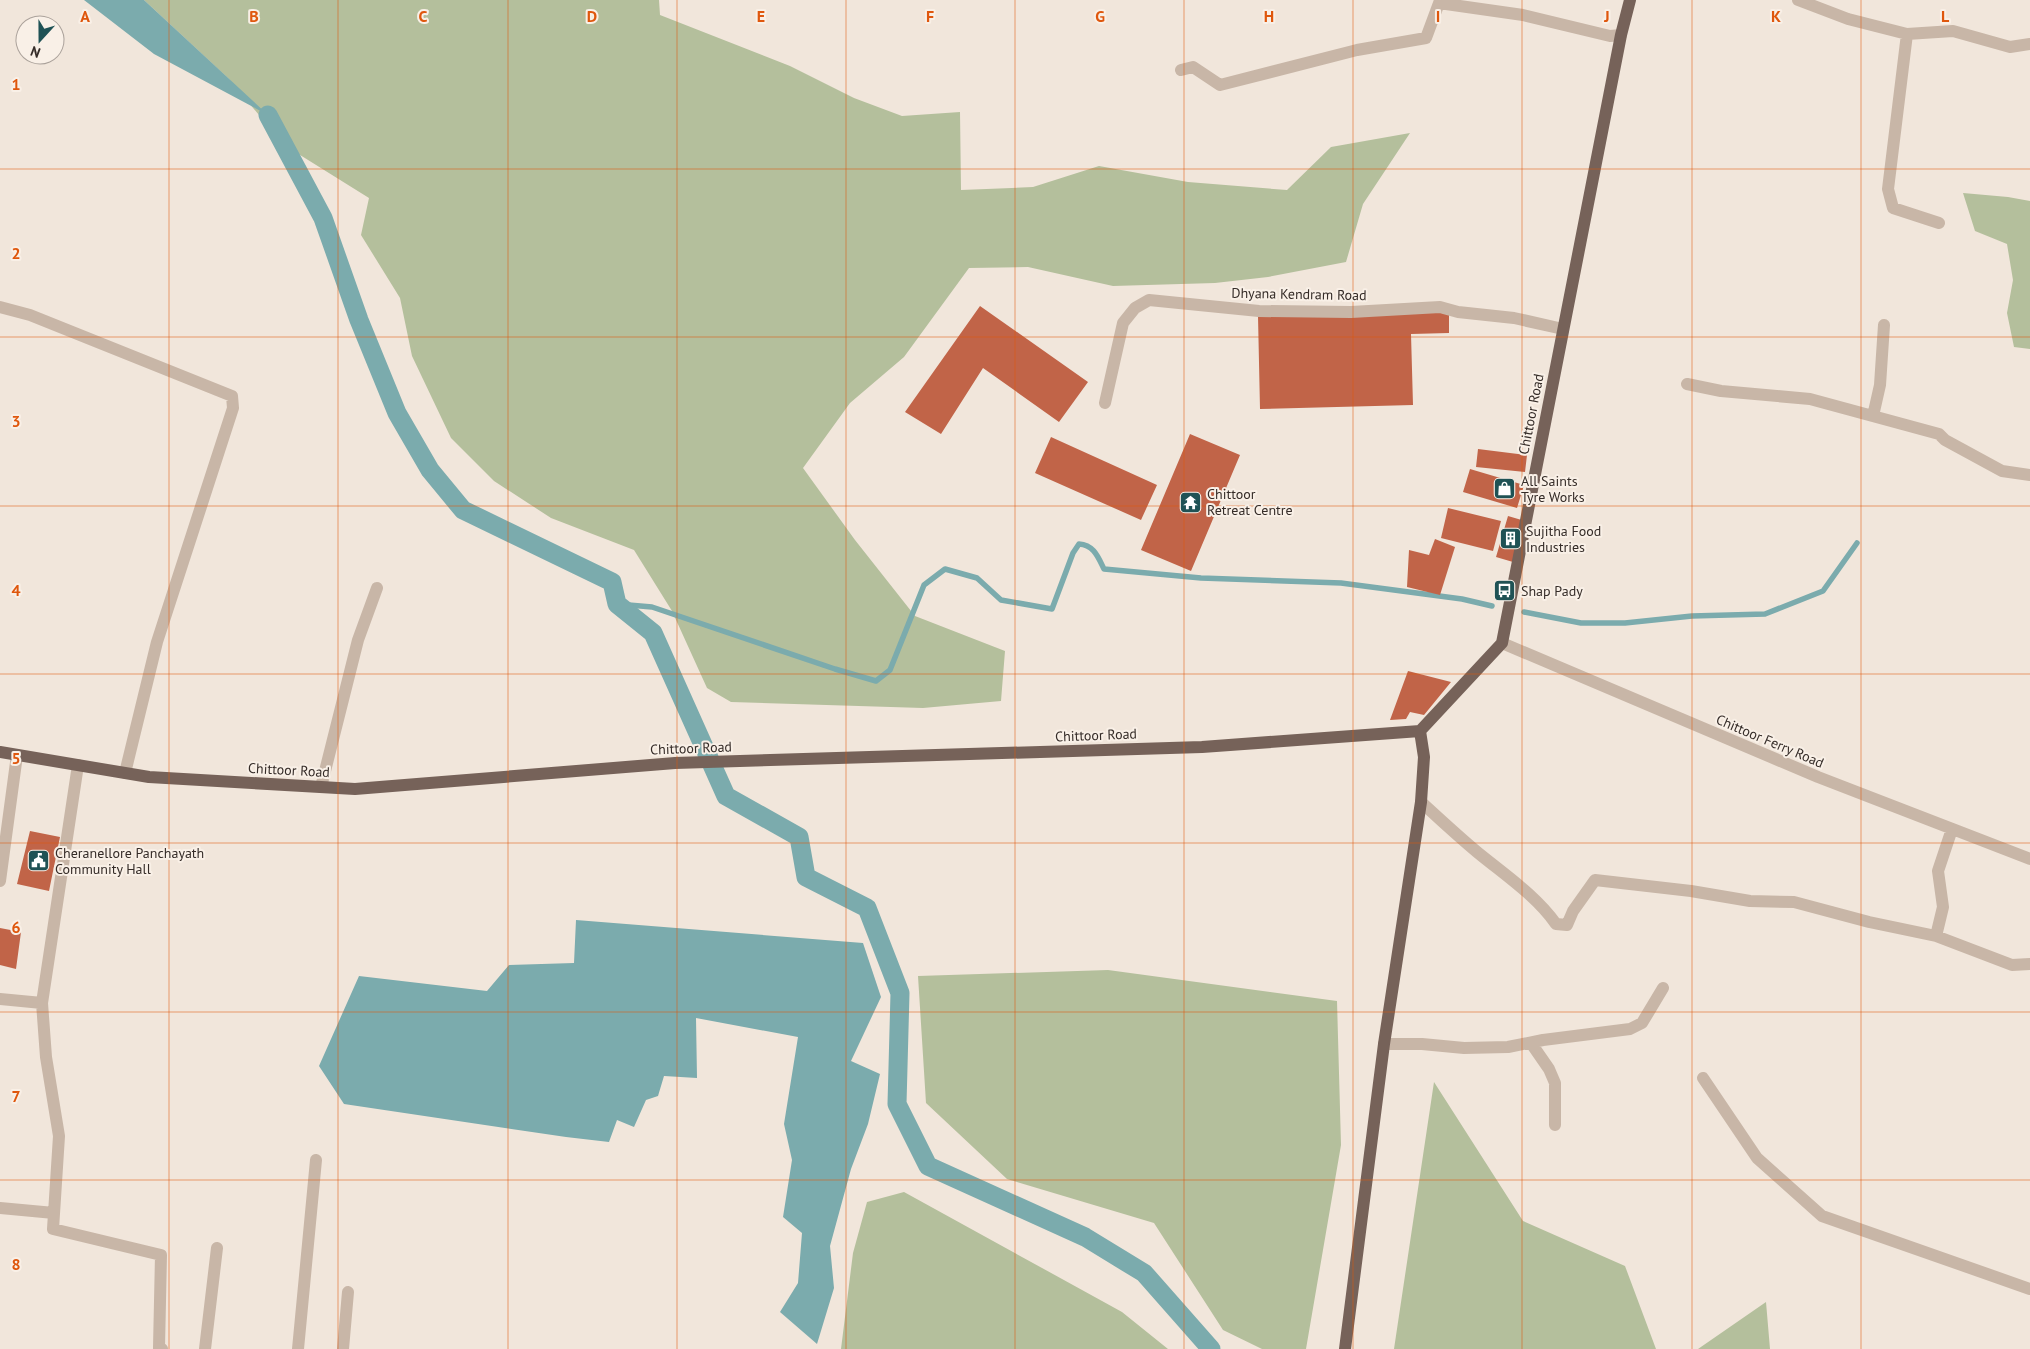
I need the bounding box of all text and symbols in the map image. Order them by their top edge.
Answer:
text: A [80,6,90,26]
text: B [249,6,259,26]
text: C [419,6,428,26]
text: D [587,6,597,26]
text: E [757,6,765,26]
text: F [926,6,934,26]
text: G [1095,6,1105,26]
text: H [1264,6,1274,26]
text: I [1436,6,1440,26]
text: J [1603,6,1610,26]
text: K [1771,6,1781,26]
text: L [1941,6,1950,26]
north arrow [15,15,65,65]
text: N [28,42,43,62]
text: 1 [11,74,21,94]
text: 2 [11,243,21,263]
street label: Dhyana Kendram Road [1231,284,1367,304]
street label: Chittoor Road [1514,372,1548,456]
text: 3 [11,411,21,431]
place label: All Saints Tyre Works [1521,472,1585,506]
shop icon: All Saints Tyre Works [1493,477,1517,501]
place label: Chittoor Retreat Centre [1207,485,1293,519]
temple icon: Chittoor Retreat Centre [1179,490,1203,514]
place label: Sujitha Food Industries [1526,522,1601,556]
building icon: Sujitha Food Industries [1498,527,1522,551]
bus stop icon: Shap Pady [1493,579,1517,603]
text: 4 [11,580,21,600]
place label: Shap Pady [1521,582,1583,600]
street label: Chittoor Ferry Road [1713,710,1827,772]
street label: Chittoor Road [1055,725,1137,745]
street label: Chittoor Road [650,738,732,758]
text: 5 [11,748,21,768]
street label: Chittoor Road [248,759,330,781]
place label: Cheranellore Panchayath Community Hall [55,844,204,878]
public building icon: Cheranellore Panchayath Community Hall [27,849,51,873]
text: 6 [11,917,21,937]
text: 7 [11,1086,21,1106]
text: 8 [11,1254,21,1274]

